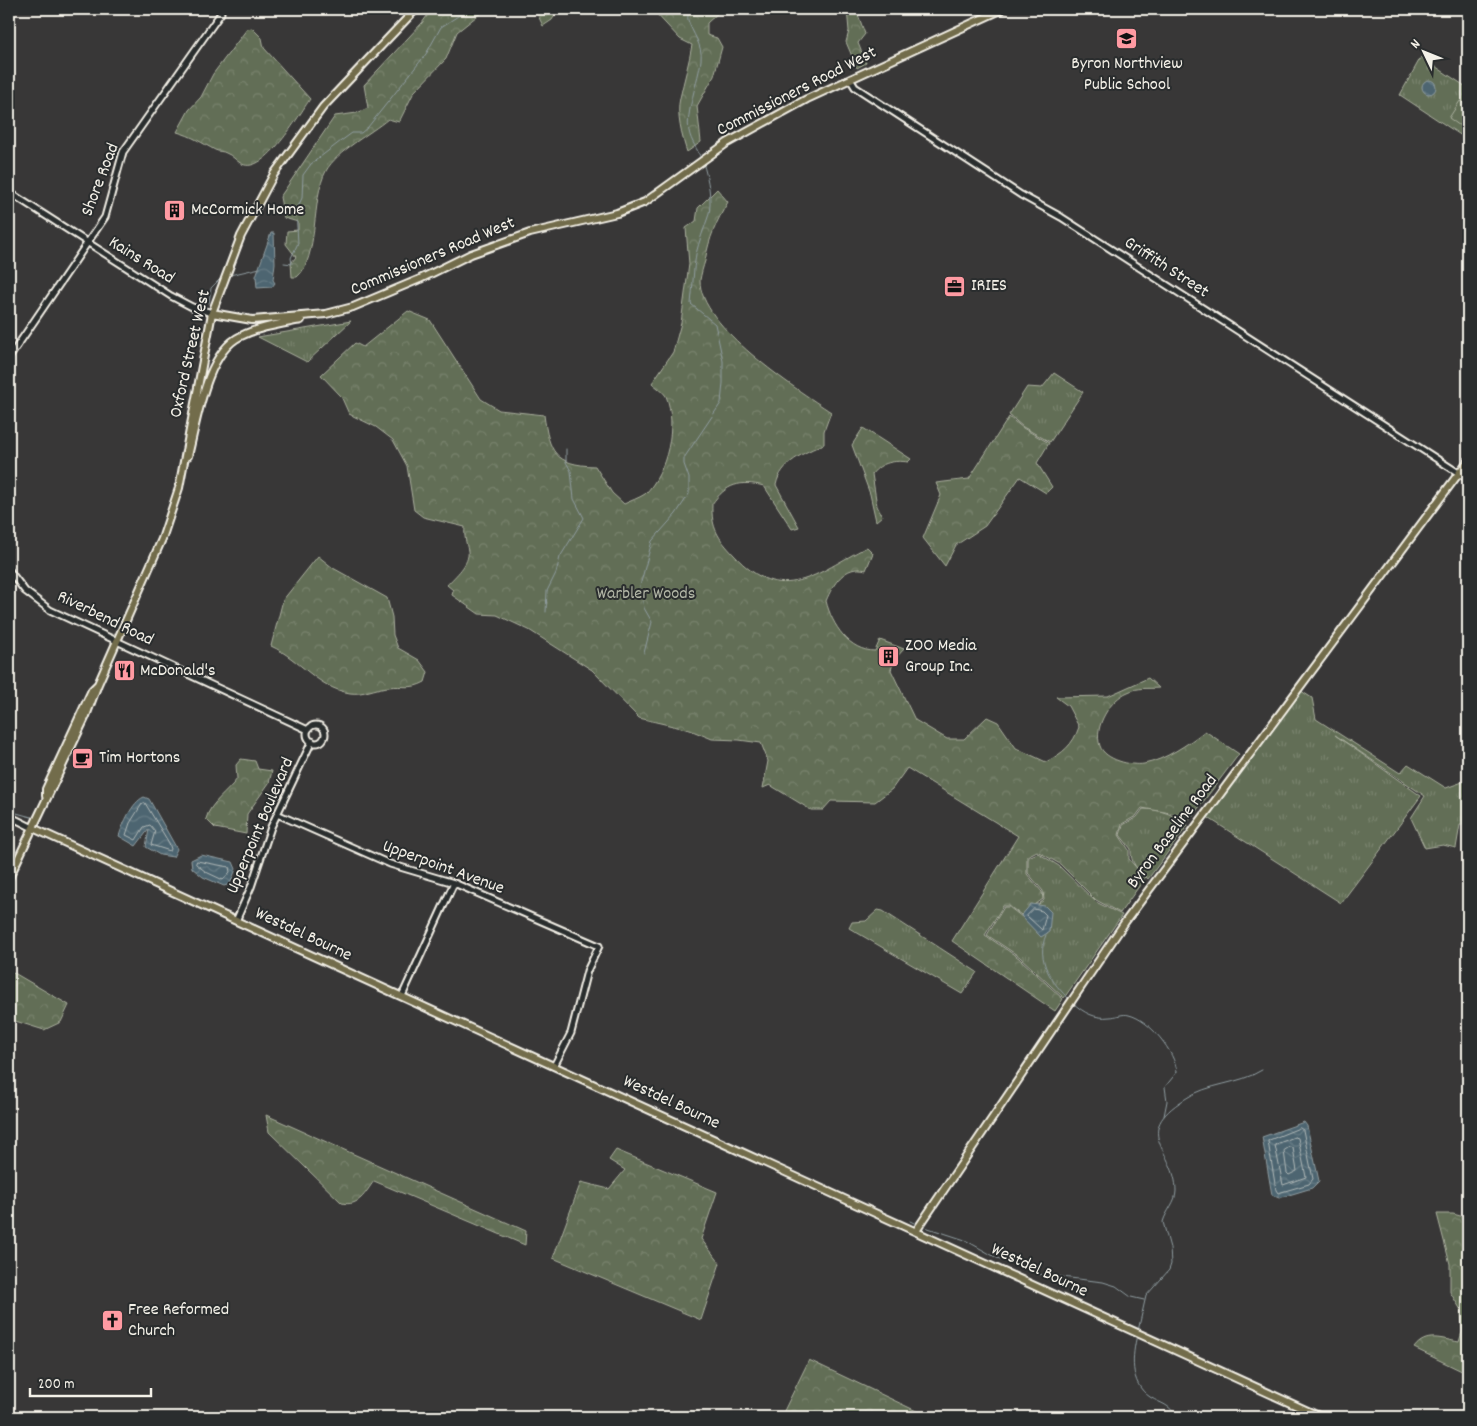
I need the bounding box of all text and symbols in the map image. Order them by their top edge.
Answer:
school or university icon: Byron Northview Public School [1115,27,1139,51]
north arrow [1400,28,1450,78]
text: N [1406,35,1426,54]
street label: Commissioners Road West [713,41,882,143]
place label: Byron Northview Public School [1071,52,1183,98]
street label: Shore Road [76,140,126,220]
building icon: McCormick Home [163,198,187,222]
place label: McCormick Home [191,198,304,223]
street label: Commissioners Road West [347,211,519,303]
street label: Kains Road [103,231,179,291]
street label: Griffith Street [1119,231,1214,305]
office icon: IRIES [943,274,967,298]
place label: IRIES [971,274,1007,299]
street label: Oxford Street West [164,287,218,421]
park label: Warbler Woods [597,582,695,607]
street label: Riverbend Road [53,585,157,653]
place label: ZOO Media Group Inc. [905,634,977,680]
building icon: ZOO Media Group Inc. [877,644,901,668]
restaurant icon: McDonald's [112,659,136,683]
place label: McDonald's [140,659,216,684]
cafe icon: Tim Hortons [71,746,95,770]
place label: Tim Hortons [99,746,180,771]
street label: Upperpoint Boulevard [221,754,301,898]
street label: Byron Baseline Road [1122,770,1224,894]
street label: Upperpoint Avenue [379,834,507,902]
street label: Westdel Bourne [250,902,356,968]
street label: Westdel Bourne [618,1070,724,1136]
street label: Westdel Bourne [986,1238,1092,1304]
place label: Free Reformed Church [128,1298,229,1344]
church icon: Free Reformed Church [100,1308,124,1332]
scale bar [30,1366,151,1398]
text: 200 m [38,1374,75,1396]

